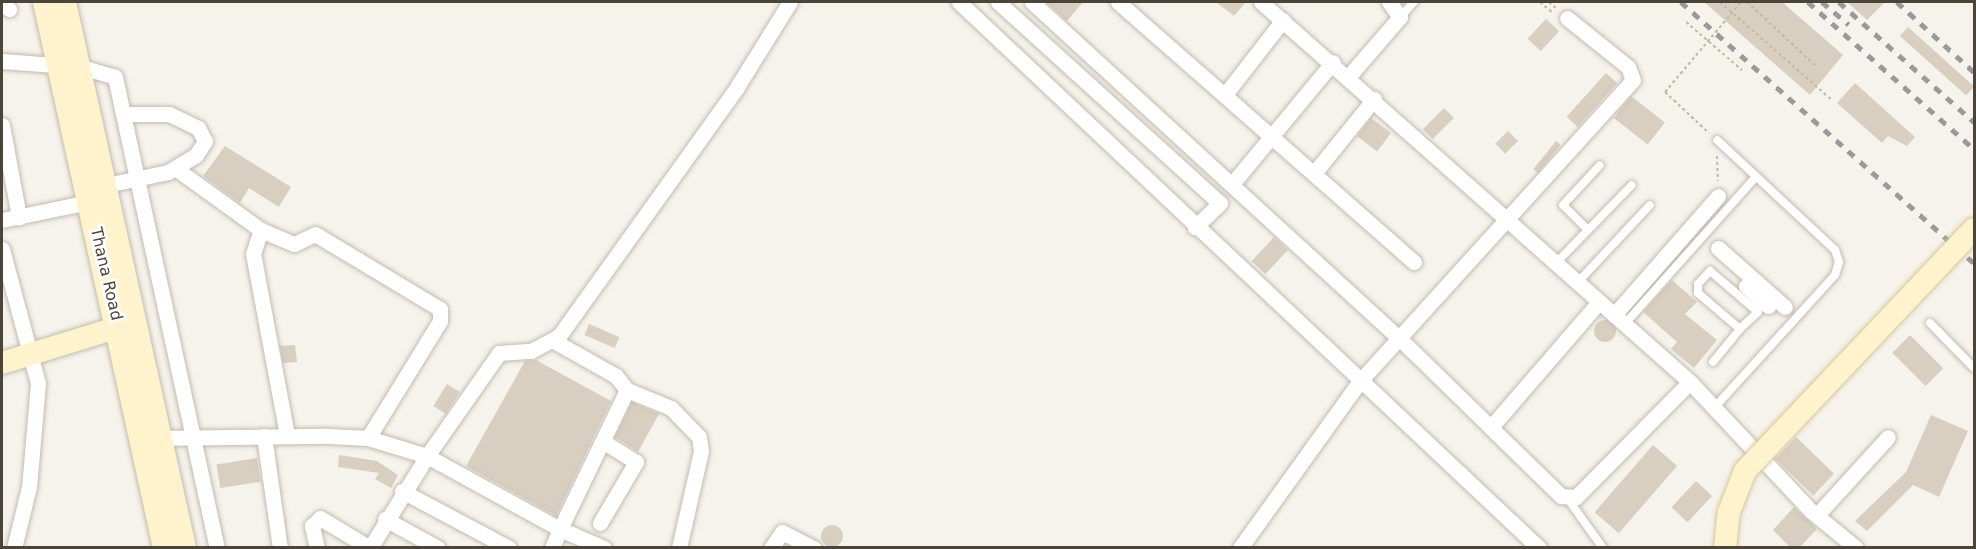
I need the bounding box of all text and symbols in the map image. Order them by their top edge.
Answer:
street label: Thana Road [86,226,126,322]

